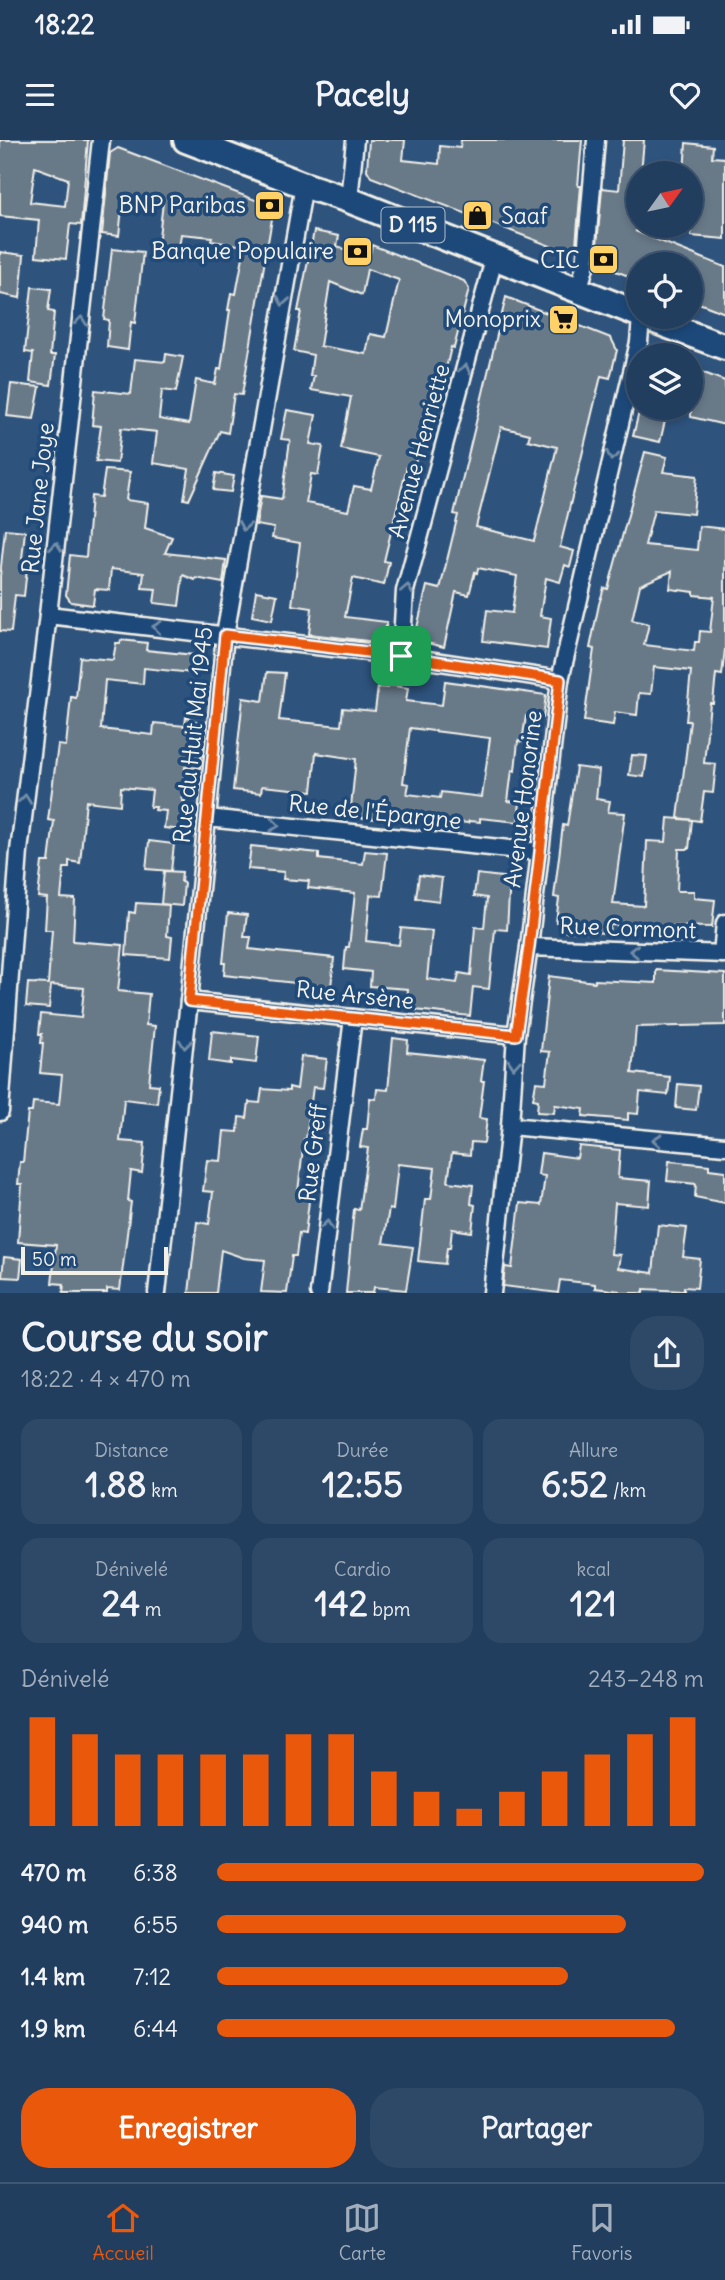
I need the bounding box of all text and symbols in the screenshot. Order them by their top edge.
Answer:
text: 18:22 [35,8,95,41]
text: Pacely [315,74,410,115]
icon: menu [21,76,59,114]
icon: heart [666,76,704,114]
north arrow [626,161,704,238]
map controls [626,161,703,420]
bank icon: BNP Paribas [252,188,286,222]
place label: BNP Paribas [119,190,246,219]
shop icon: Saaf [461,199,495,233]
place label: Saaf [501,201,548,230]
road number: D 115 [382,208,444,242]
bank icon: Banque Populaire [340,234,374,268]
place label: Banque Populaire [151,236,334,265]
bank icon: CIC [586,243,620,277]
place label: CIC [540,245,580,274]
button: locate [626,252,703,329]
one-way arrow [277,295,292,307]
supermarket icon: Monoprix [547,302,581,336]
place label: Monoprix [444,304,541,333]
one-way arrow [73,315,88,326]
button: layers [626,343,703,420]
street label: Avenue Henriette [381,361,456,541]
one-way arrow [456,363,471,375]
street label: Rue Jane Joye [15,421,60,575]
one-way arrow [606,450,620,462]
one-way arrow [237,520,252,531]
one-way arrow [48,541,63,553]
one-way arrow [399,583,414,594]
one-way arrow [151,620,163,635]
street label: Rue du Huit Mai 1945 [167,625,218,845]
pin [371,626,431,686]
icon: arrive [382,637,420,675]
street label: Avenue Honorine [497,709,548,889]
street label: Rue de l'Épargne [287,788,463,835]
one-way arrow [18,794,33,805]
one-way arrow [270,817,281,832]
street label: Rue Cormont [559,911,697,944]
one-way arrow [629,944,640,959]
street label: Rue Arsène [295,974,415,1015]
one-way arrow [177,1038,192,1050]
one-way arrow [507,1058,522,1069]
street label: Rue Greff [292,1102,333,1204]
one-way arrow [651,1133,662,1148]
one-way arrow [320,1219,335,1231]
scale bar [21,1244,168,1276]
text: 50 m [32,1247,77,1271]
text: Course du soir [21,1314,268,1361]
button: share [630,1316,704,1390]
text: 18:22 · 4 × 470 m [21,1364,191,1393]
text: Distance [94,1438,169,1462]
text: Durée [336,1438,389,1462]
text: Allure [569,1438,618,1462]
text: 1.88 [85,1462,147,1506]
text: 12:55 [322,1462,403,1506]
text: 6:52 [541,1462,608,1506]
text: km [147,1478,178,1502]
text: /km [608,1478,646,1502]
text: Dénivelé [95,1557,168,1581]
text: Cardio [334,1557,391,1581]
text: kcal [576,1557,611,1581]
text: 24 [101,1581,140,1625]
text: 142 [315,1581,368,1625]
text: 121 [570,1581,617,1625]
text: m [140,1597,162,1621]
text: bpm [368,1597,410,1621]
text: Dénivelé [21,1664,109,1693]
text: 243–248 m [588,1664,704,1693]
text: 470 m [21,1858,86,1887]
text: 6:38 [133,1858,178,1887]
text: 940 m [21,1910,88,1939]
text: 6:55 [133,1910,178,1939]
text: 1.4 km [21,1962,85,1991]
text: 7:12 [133,1962,171,1991]
text: 1.9 km [21,2014,86,2043]
text: 6:44 [133,2014,178,2043]
button: Enregistrer [21,2088,356,2168]
button: Partager [370,2088,704,2168]
tab: Accueil [93,2199,154,2265]
tab: Carte [339,2199,386,2265]
tab: Favoris [571,2199,632,2265]

